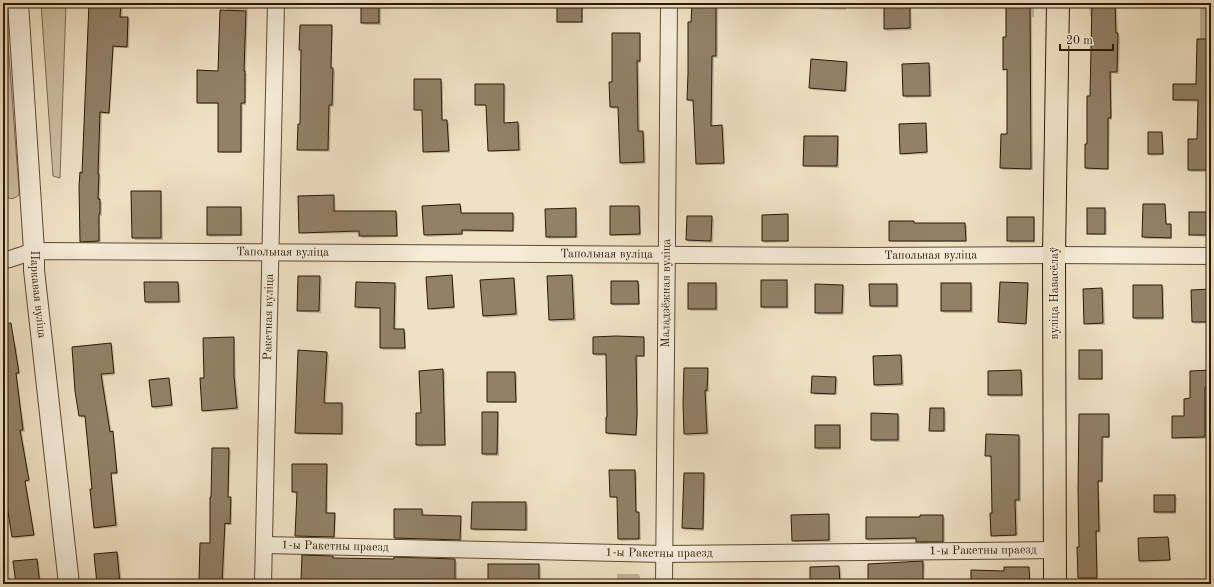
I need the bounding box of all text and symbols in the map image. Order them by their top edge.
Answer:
scale bar [1060,26,1113,52]
text: 20 m [1066,35,1093,47]
street label: Маладзёжная вуліца [660,239,673,347]
street label: Тапольная вуліца [236,246,329,259]
street label: вуліца Навасёлаў [1048,246,1061,339]
street label: Тапольная вуліца [560,248,653,261]
street label: Тапольная вуліца [884,248,977,262]
street label: Паркавая вуліца [28,250,48,339]
street label: Ракетная вуліца [262,273,276,361]
street label: 1-ы Ракетны праезд [281,539,389,554]
street label: 1-ы Ракетны праезд [929,544,1037,557]
street label: 1-ы Ракетны праезд [605,547,713,560]

